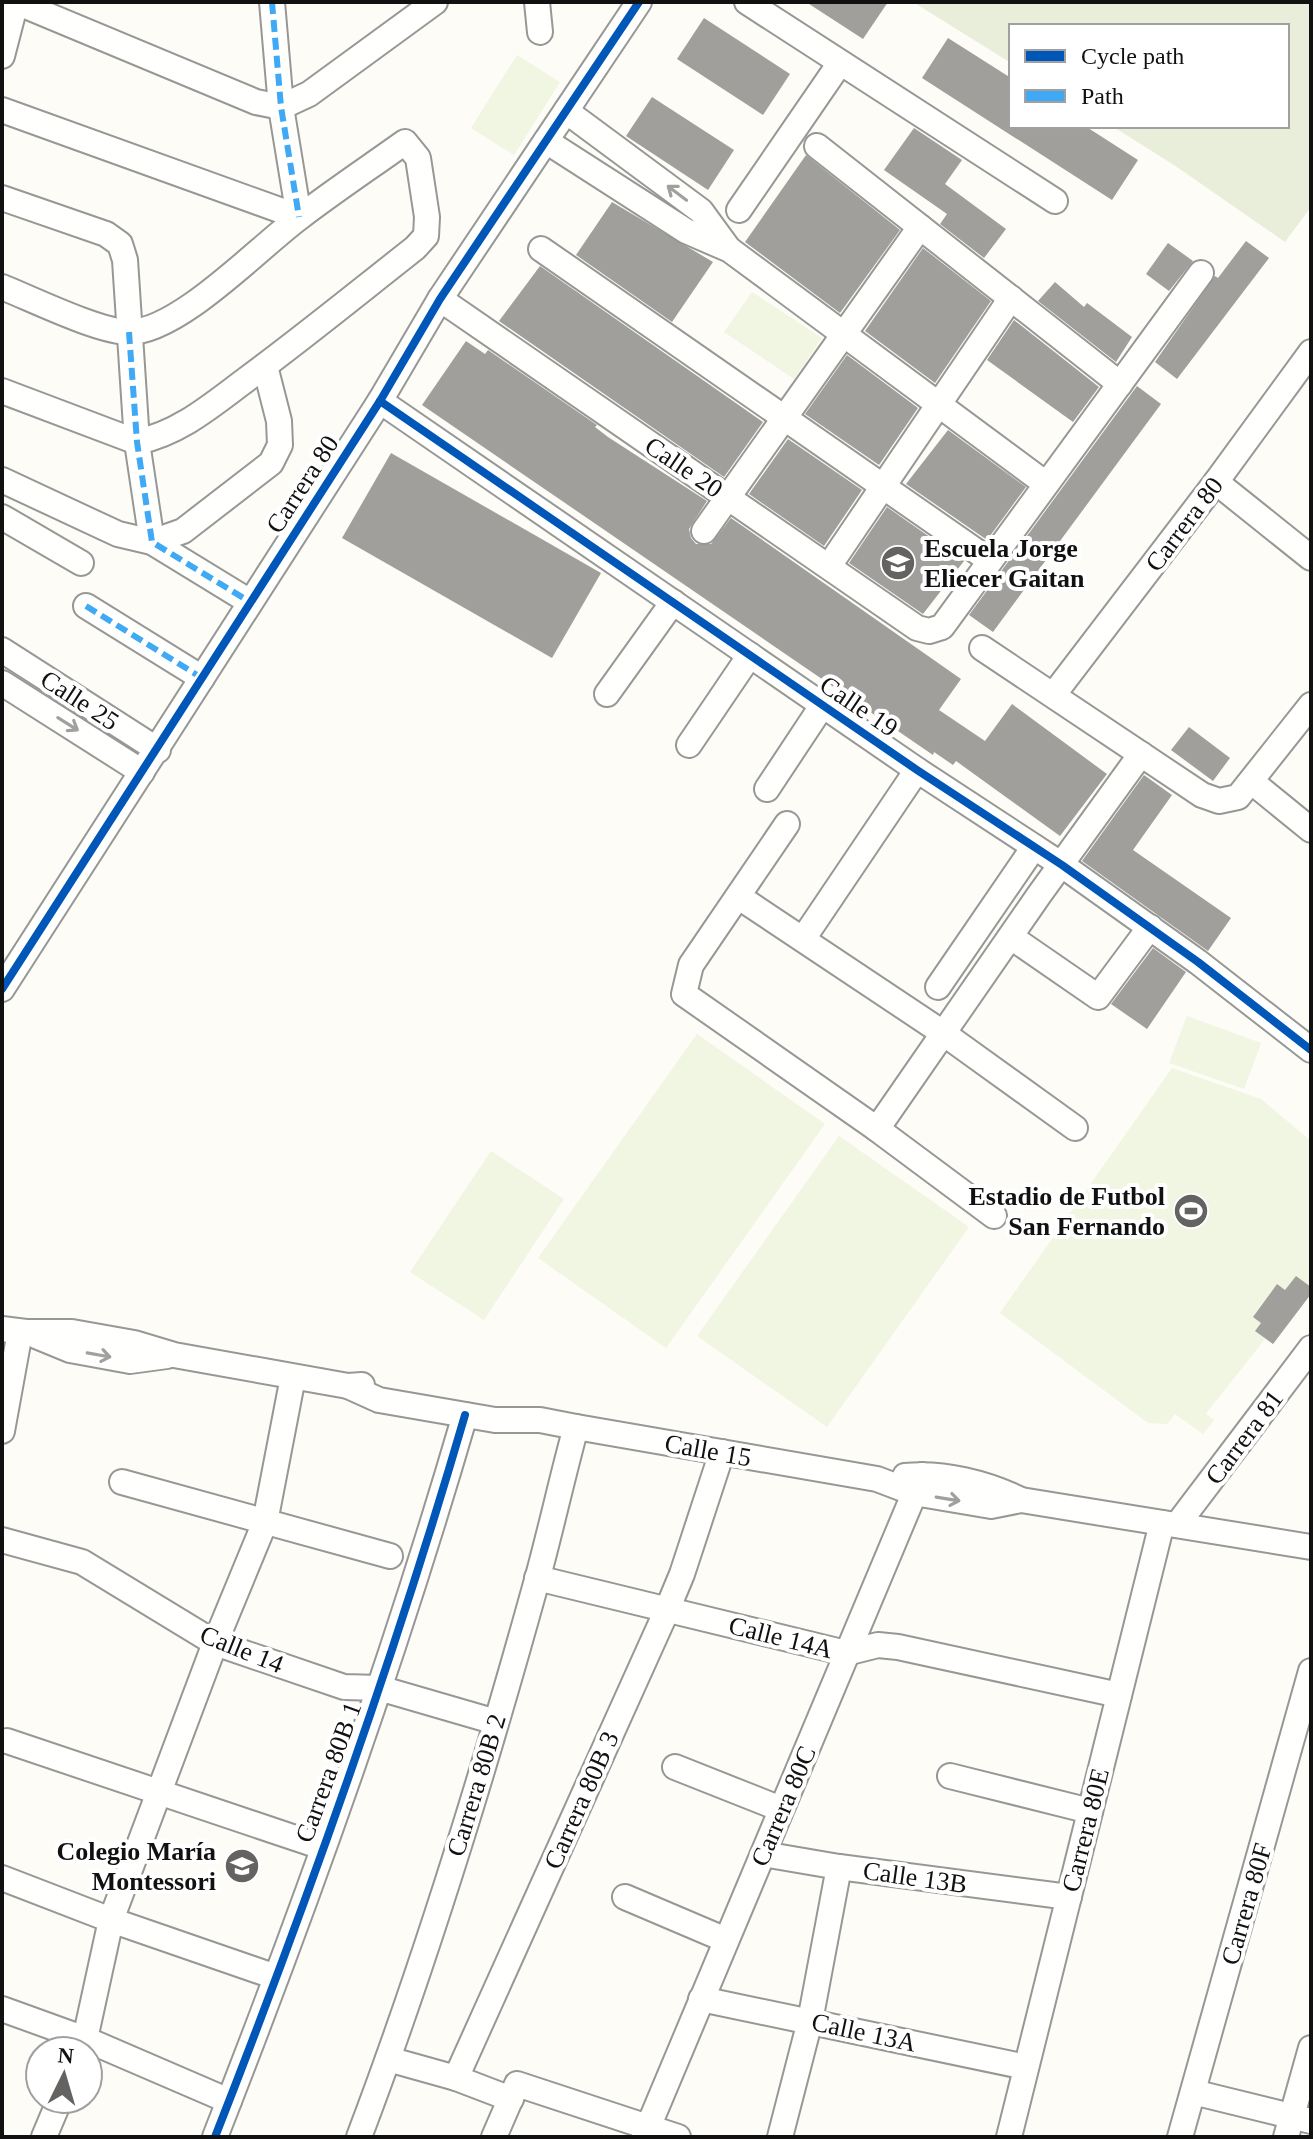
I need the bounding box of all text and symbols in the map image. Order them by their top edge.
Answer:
legend [1009,24,1289,128]
text: Cycle path [1081,43,1184,69]
text: Path [1081,83,1124,109]
one-way arrow [667,185,689,202]
street label: Carrera 80 [260,430,345,538]
street label: Calle 20 [639,431,728,504]
street label: Carrera 80 [1140,471,1229,577]
place label: Escuela Jorge Eliecer Gaitan [924,534,1085,593]
school or university icon: Escuela Jorge Eliecer Gaitan [879,544,917,582]
street label: Calle 25 [35,664,124,736]
street label: Calle 19 [814,670,903,743]
one-way arrow [56,717,79,733]
place label: Estadio de Futbol San Fernando [969,1182,1165,1241]
sports icon: Estadio de Futbol San Fernando [1172,1192,1210,1230]
one-way arrow [85,1349,111,1364]
street label: Carrera 81 [1200,1384,1289,1490]
street label: Calle 15 [662,1429,753,1472]
one-way arrow [935,1492,960,1507]
street label: Calle 14A [726,1611,836,1664]
street label: Calle 14 [196,1620,288,1679]
street label: Carrera 80B 1 [290,1698,367,1846]
street label: Carrera 80B 2 [441,1710,512,1860]
street label: Carrera 80B 3 [538,1727,625,1873]
street label: Carrera 80C [745,1742,822,1871]
street label: Carrera 80E [1056,1765,1115,1895]
place label: Colegio María Montessori [56,1837,216,1896]
street label: Carrera 80F [1215,1840,1278,1968]
school or university icon: Colegio María Montessori [223,1847,261,1885]
street label: Calle 13B [861,1856,969,1899]
street label: Calle 13A [809,2007,919,2058]
north arrow [24,2035,104,2115]
text: N [57,2042,75,2069]

